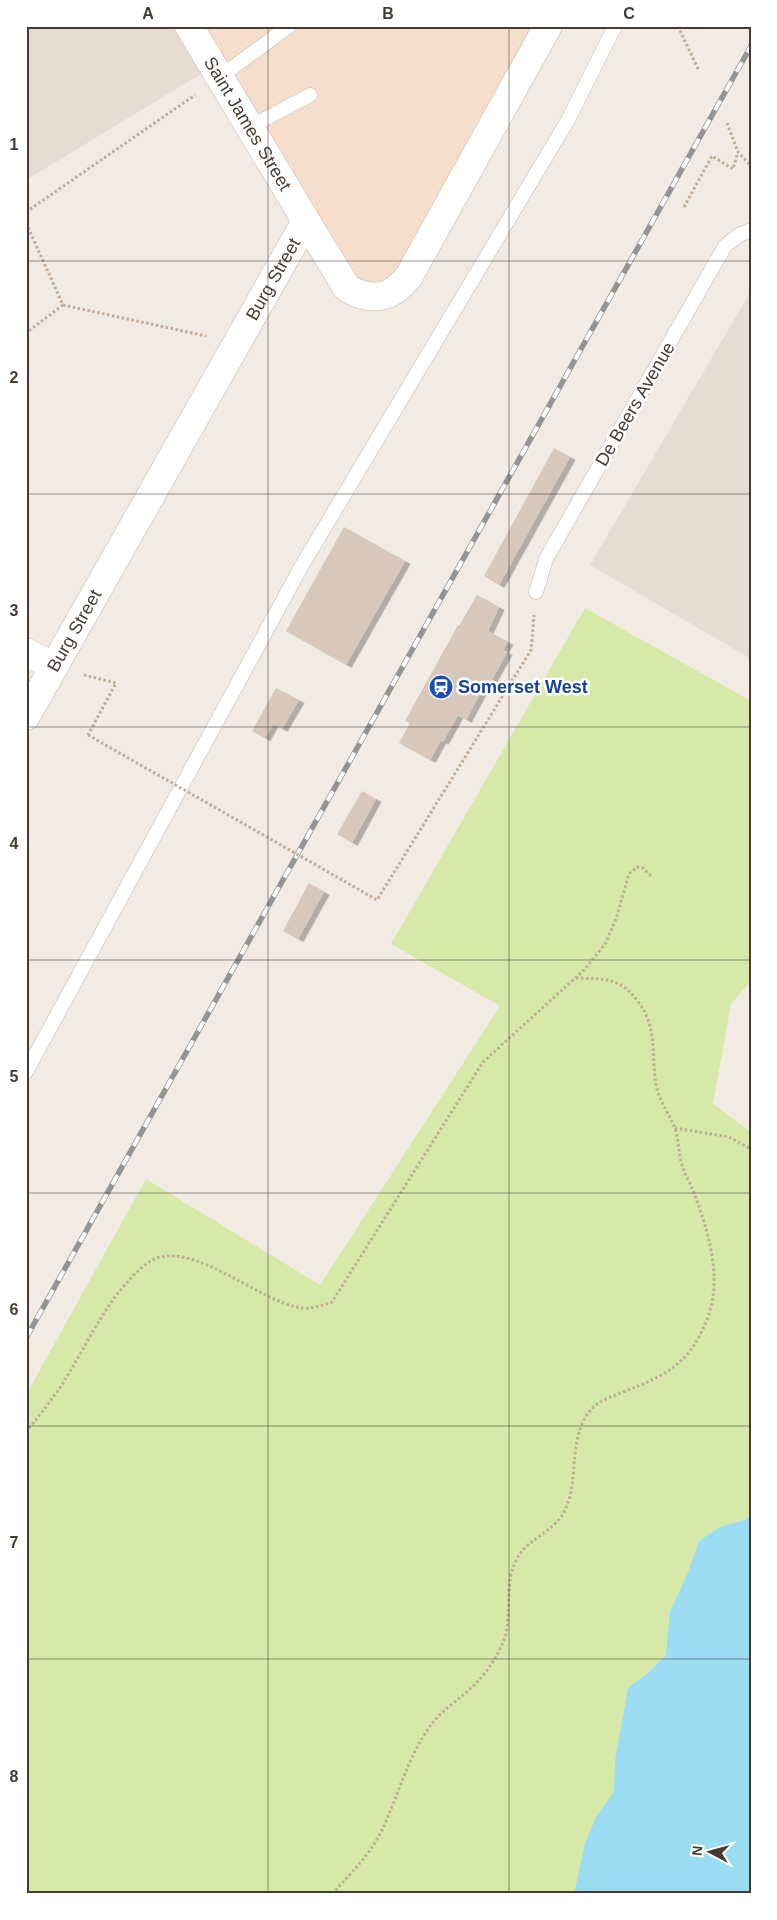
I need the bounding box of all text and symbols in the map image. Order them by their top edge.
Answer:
text: A [142,5,154,22]
text: B [382,5,394,22]
text: C [623,5,635,22]
street label: Saint James Street [200,53,295,194]
text: 1 [10,136,19,153]
street label: Burg Street [242,234,304,324]
street label: De Beers Avenue [591,338,679,470]
text: 2 [10,369,19,386]
street label: Burg Street [43,586,105,675]
text: 3 [10,602,19,619]
station icon: Somerset West [428,674,454,700]
place label: Somerset West [458,677,588,697]
text: 4 [10,835,19,852]
text: 5 [10,1068,19,1085]
text: 6 [10,1301,19,1318]
text: 7 [10,1534,19,1551]
text: 8 [10,1768,19,1785]
north arrow [684,1828,734,1878]
text: N [689,1845,706,1857]

